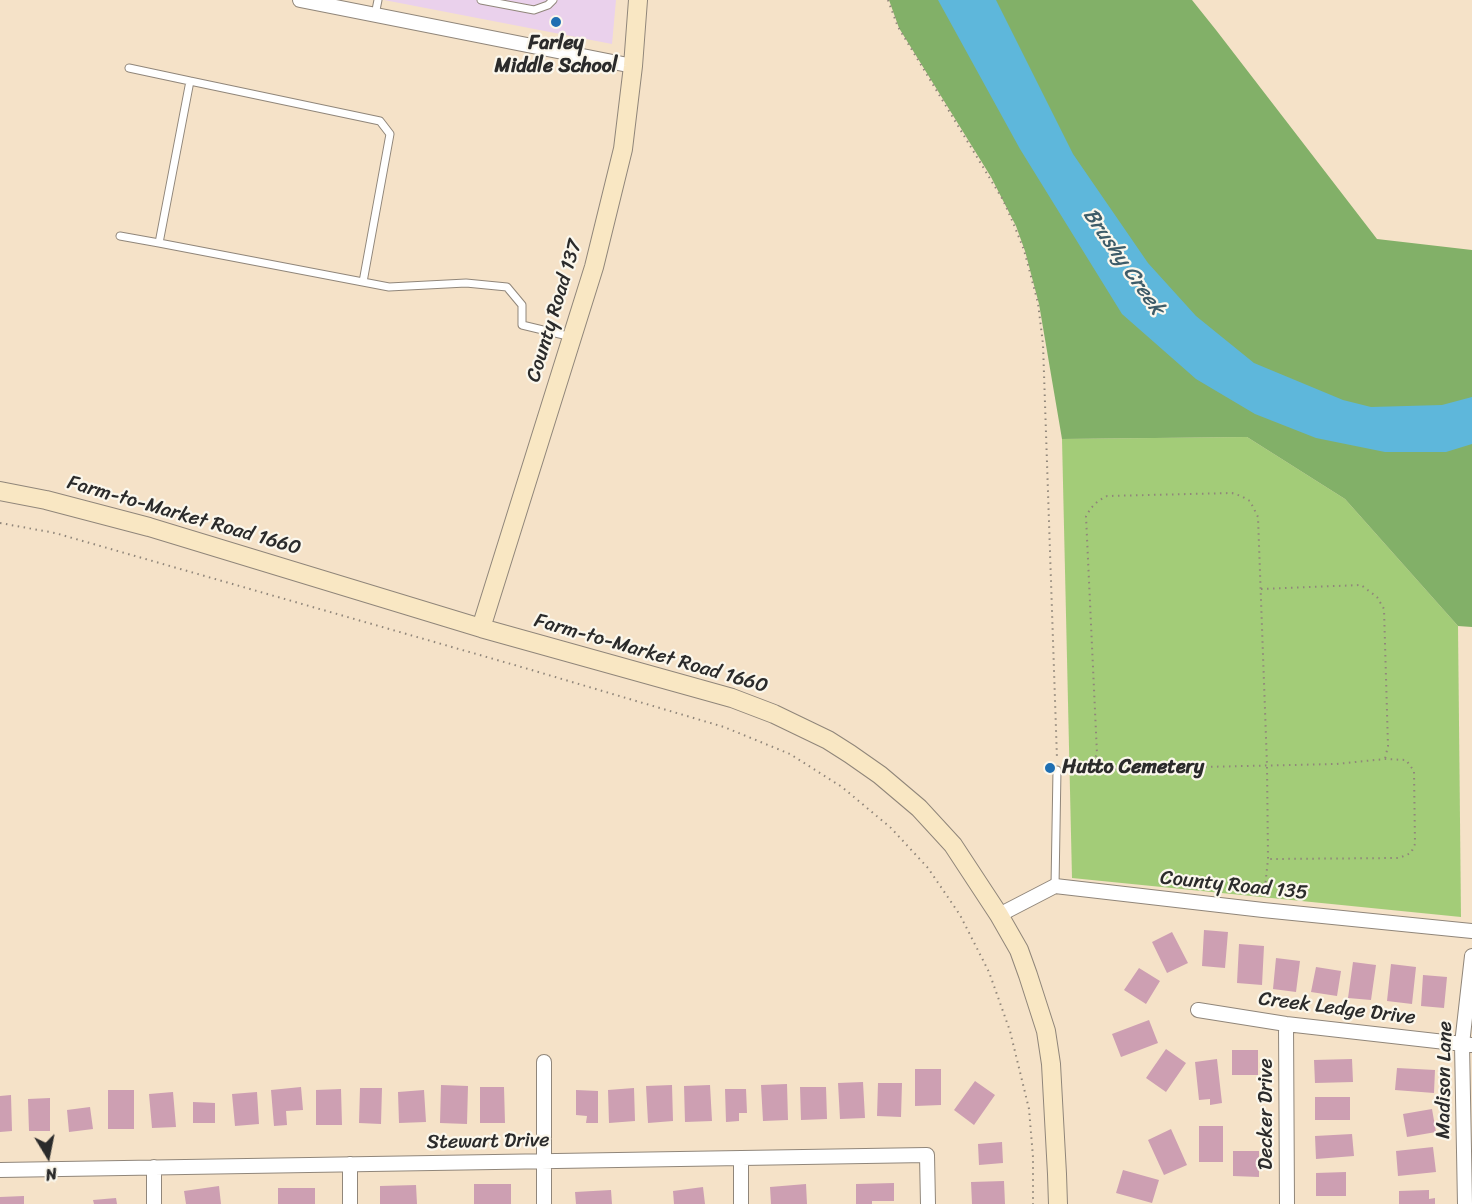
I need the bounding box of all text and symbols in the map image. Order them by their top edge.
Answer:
marker: Farley Middle School [549,15,563,29]
place label: Farley Middle School [494,32,618,79]
water label: Brushy Creek [1077,204,1169,320]
street label: County Road 137 [522,237,588,385]
street label: Farm-to-Market Road 1660 [64,471,304,561]
street label: Farm-to-Market Road 1660 [531,609,771,699]
place label: Hutto Cemetery [1062,756,1204,780]
marker: Hutto Cemetery [1043,761,1057,775]
street label: County Road 135 [1159,866,1309,906]
street label: Creek Ledge Drive [1257,987,1417,1031]
street label: Madison Lane [1432,1021,1458,1139]
street label: Decker Drive [1255,1058,1279,1170]
north arrow [18,1126,78,1186]
street label: Stewart Drive [426,1129,550,1155]
text: N [43,1159,59,1189]

